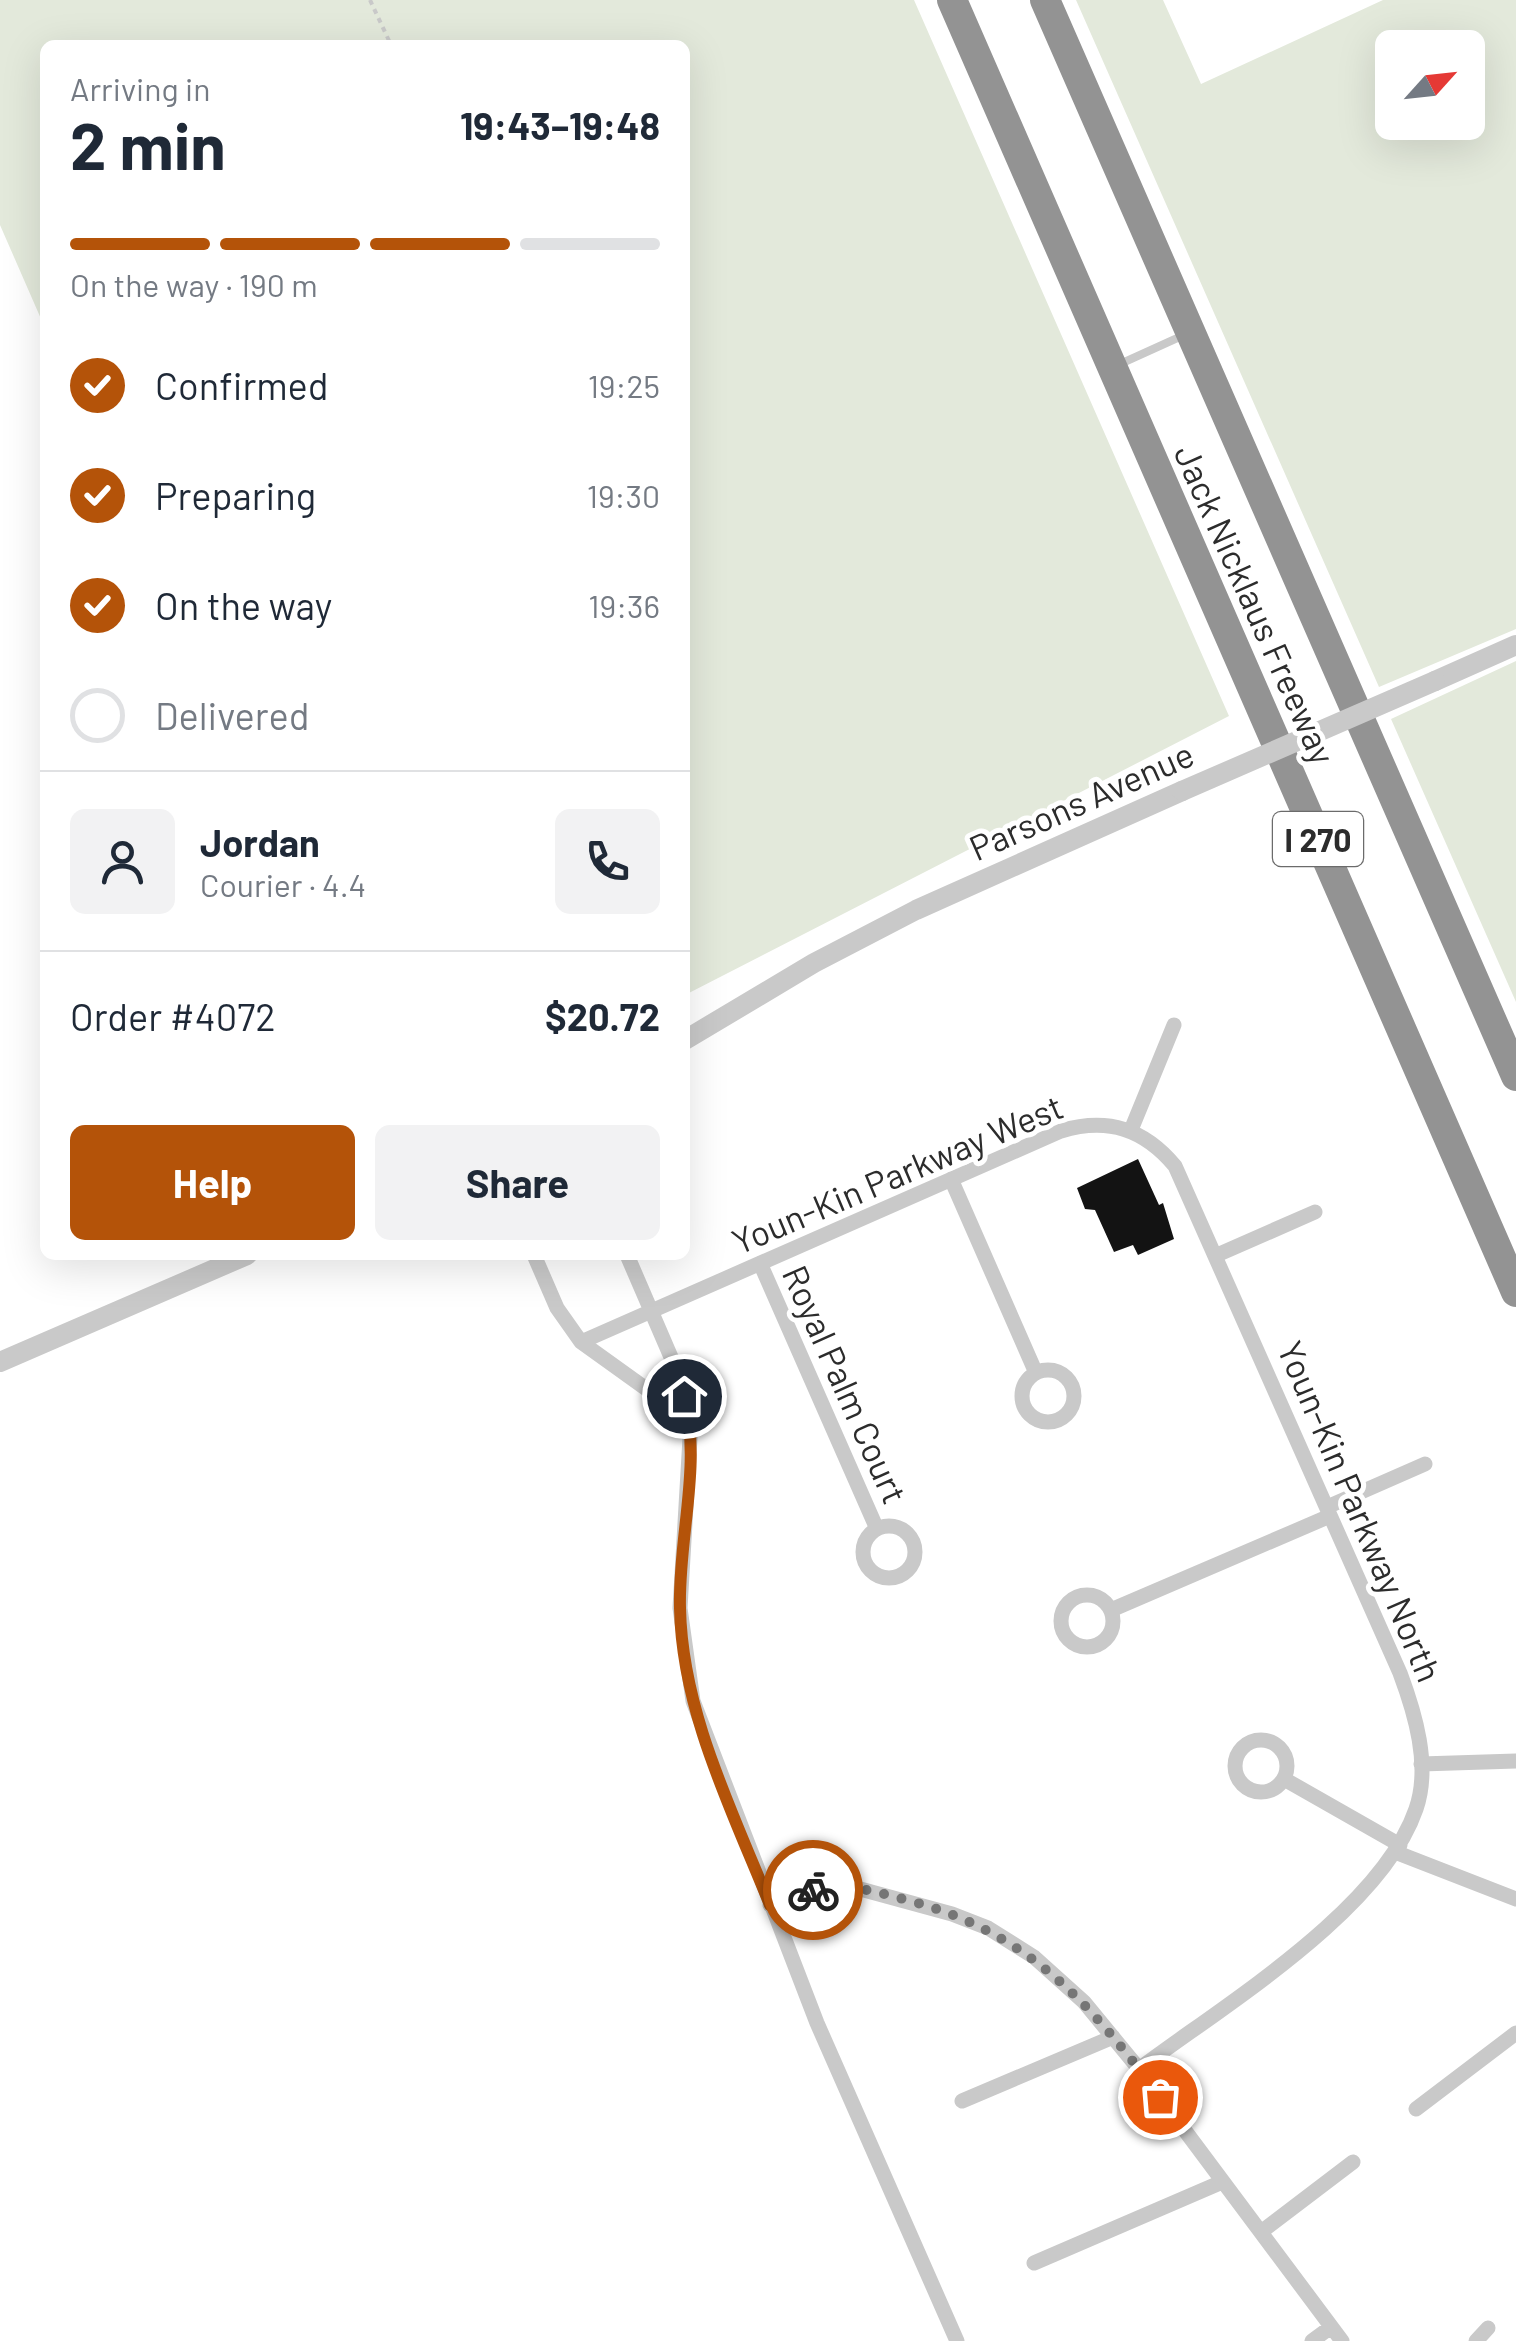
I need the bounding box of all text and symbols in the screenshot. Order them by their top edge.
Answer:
north arrow [1375,30,1485,140]
map controls [1375,30,1485,140]
text: Arriving in [70,69,210,107]
text: 19:43–19:48 [460,102,660,148]
text: 2 min [70,105,226,183]
text: On the way · 190 m [70,265,318,303]
icon: check [70,358,125,413]
text: Confirmed [155,362,328,408]
text: 19:25 [588,366,660,404]
street label: Jack Nicklaus Freeway [1167,438,1345,770]
icon: check [70,468,125,523]
text: Preparing [155,472,316,518]
text: 19:30 [587,476,660,514]
icon: check [70,578,125,633]
text: On the way [155,582,332,628]
text: 19:36 [588,586,660,624]
text: Delivered [155,692,309,738]
street label: Parsons Avenue [962,732,1200,868]
button: person [70,809,175,914]
button: phone [555,809,660,914]
road number: I 270 [1273,812,1363,866]
text: Jordan [200,819,320,865]
text: Courier · 4.4 [200,865,366,903]
text: Order #4072 [70,993,276,1039]
text: $20.72 [545,993,660,1039]
street label: Youn-Kin Parkway West [725,1084,1069,1262]
button: Help [70,1125,355,1240]
button: Share [375,1125,660,1240]
street label: Royal Palm Court [775,1259,917,1509]
street label: Youn-Kin Parkway North [1270,1334,1452,1688]
pin [642,1354,727,1439]
icon: home [657,1369,712,1424]
courier [763,1840,863,1940]
icon: bike [786,1863,841,1918]
pin [1118,2055,1203,2140]
icon: bag [1133,2070,1188,2125]

